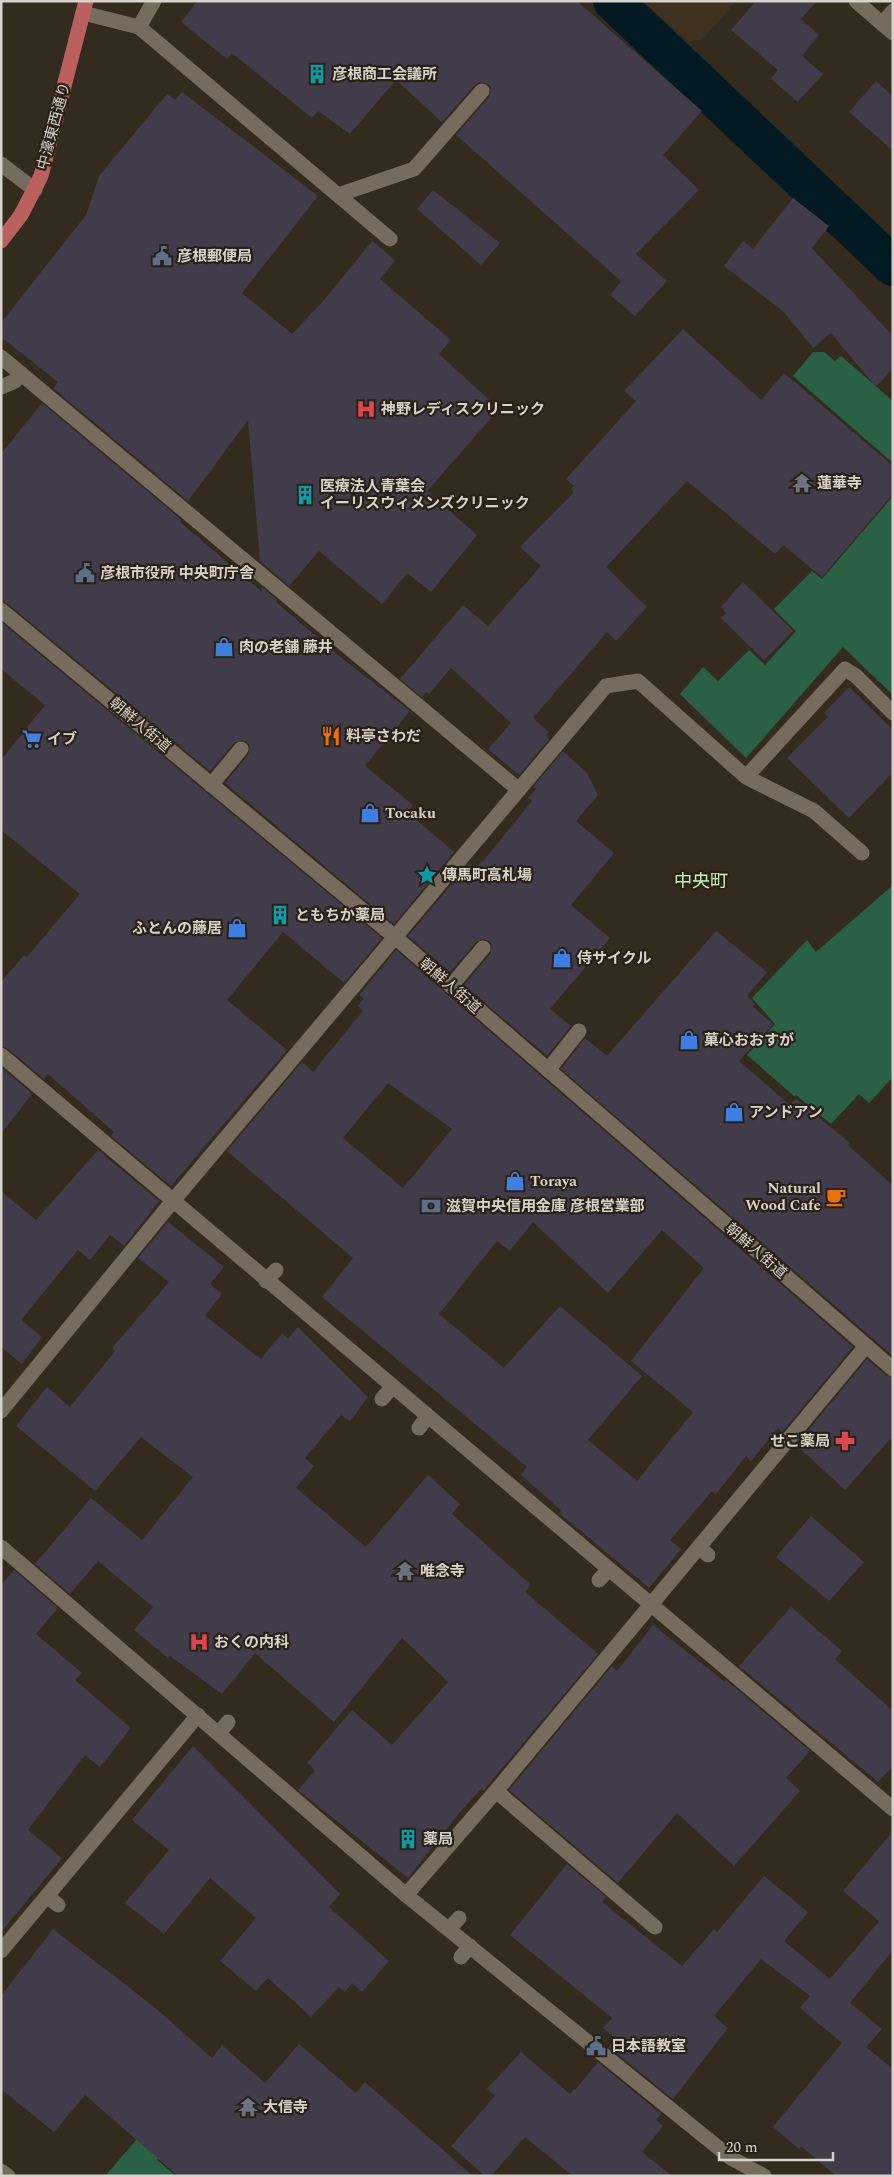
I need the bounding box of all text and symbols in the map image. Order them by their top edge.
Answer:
building icon: 彦根商工会議所 [306,63,328,85]
place label: 彦根商工会議所 [332,63,437,86]
street label: 中濠東西通り [31,80,77,172]
public building icon: 彦根郵便局 [151,245,173,267]
place label: 彦根郵便局 [177,245,252,268]
hospital icon: 神野レディスクリニック [355,398,377,420]
place label: 神野レディスクリニック [380,398,545,421]
temple icon: 蓮華寺 [791,472,813,494]
place label: 蓮華寺 [817,472,862,495]
place label: 医療法人青葉会 イーリスウィメンズクリニック [320,475,530,515]
building icon: 医療法人青葉会 イーリスウィメンズクリニック [294,484,316,506]
public building icon: 彦根市役所 中央町庁舎 [74,562,96,584]
place label: 彦根市役所 中央町庁舎 [100,562,255,585]
shop icon: 肉の老舗 藤井 [213,636,235,658]
place label: 肉の老舗 藤井 [239,636,333,659]
street label: 朝鮮人街道 [104,692,176,758]
restaurant icon: 料亭さわだ [320,725,342,747]
place label: 料亭さわだ [346,725,421,748]
supermarket icon: イブ [21,728,43,750]
place label: イブ [47,728,77,751]
shop icon: Tocaku [359,802,381,824]
place label: Tocaku [385,802,436,825]
place icon: 傳馬町高札場 [416,864,438,886]
place label: 傳馬町高札場 [442,864,532,887]
district label: 中央町 [674,868,728,895]
building icon: ともちか薬局 [269,904,291,926]
place label: ともちか薬局 [295,904,385,927]
place label: ふとんの藤居 [132,917,222,940]
shop icon: ふとんの藤居 [226,917,248,939]
shop icon: 侍サイクル [551,947,573,969]
place label: 侍サイクル [577,947,651,970]
street label: 朝鮮人街道 [414,953,486,1019]
shop icon: 菓心おおすが [678,1029,700,1051]
place label: 菓心おおすが [704,1029,794,1052]
shop icon: アンドアン [723,1101,745,1123]
place label: アンドアン [749,1101,823,1124]
shop icon: Toraya [504,1170,526,1192]
place label: Toraya [530,1170,577,1193]
place label: Natural Wood Cafe [745,1177,821,1217]
cafe icon: Natural Wood Cafe [825,1186,847,1208]
bank icon: 滋賀中央信用金庫 彦根営業部 [420,1195,442,1217]
place label: 滋賀中央信用金庫 彦根営業部 [446,1195,645,1218]
street label: 朝鮮人街道 [720,1218,792,1284]
place label: せこ薬局 [770,1430,830,1453]
pharmacy icon: せこ薬局 [834,1430,856,1452]
temple icon: 唯念寺 [394,1560,416,1582]
place label: 唯念寺 [420,1560,465,1583]
hospital icon: おくの内科 [188,1631,210,1653]
place label: おくの内科 [214,1631,289,1654]
building icon: 薬局 [397,1828,419,1850]
place label: 薬局 [423,1828,453,1851]
public building icon: 日本語教室 [585,2035,607,2057]
place label: 日本語教室 [611,2035,686,2058]
temple icon: 大信寺 [237,2096,259,2118]
place label: 大信寺 [263,2096,308,2119]
scale bar [719,2130,833,2162]
text: 20 m [726,2136,758,2159]

